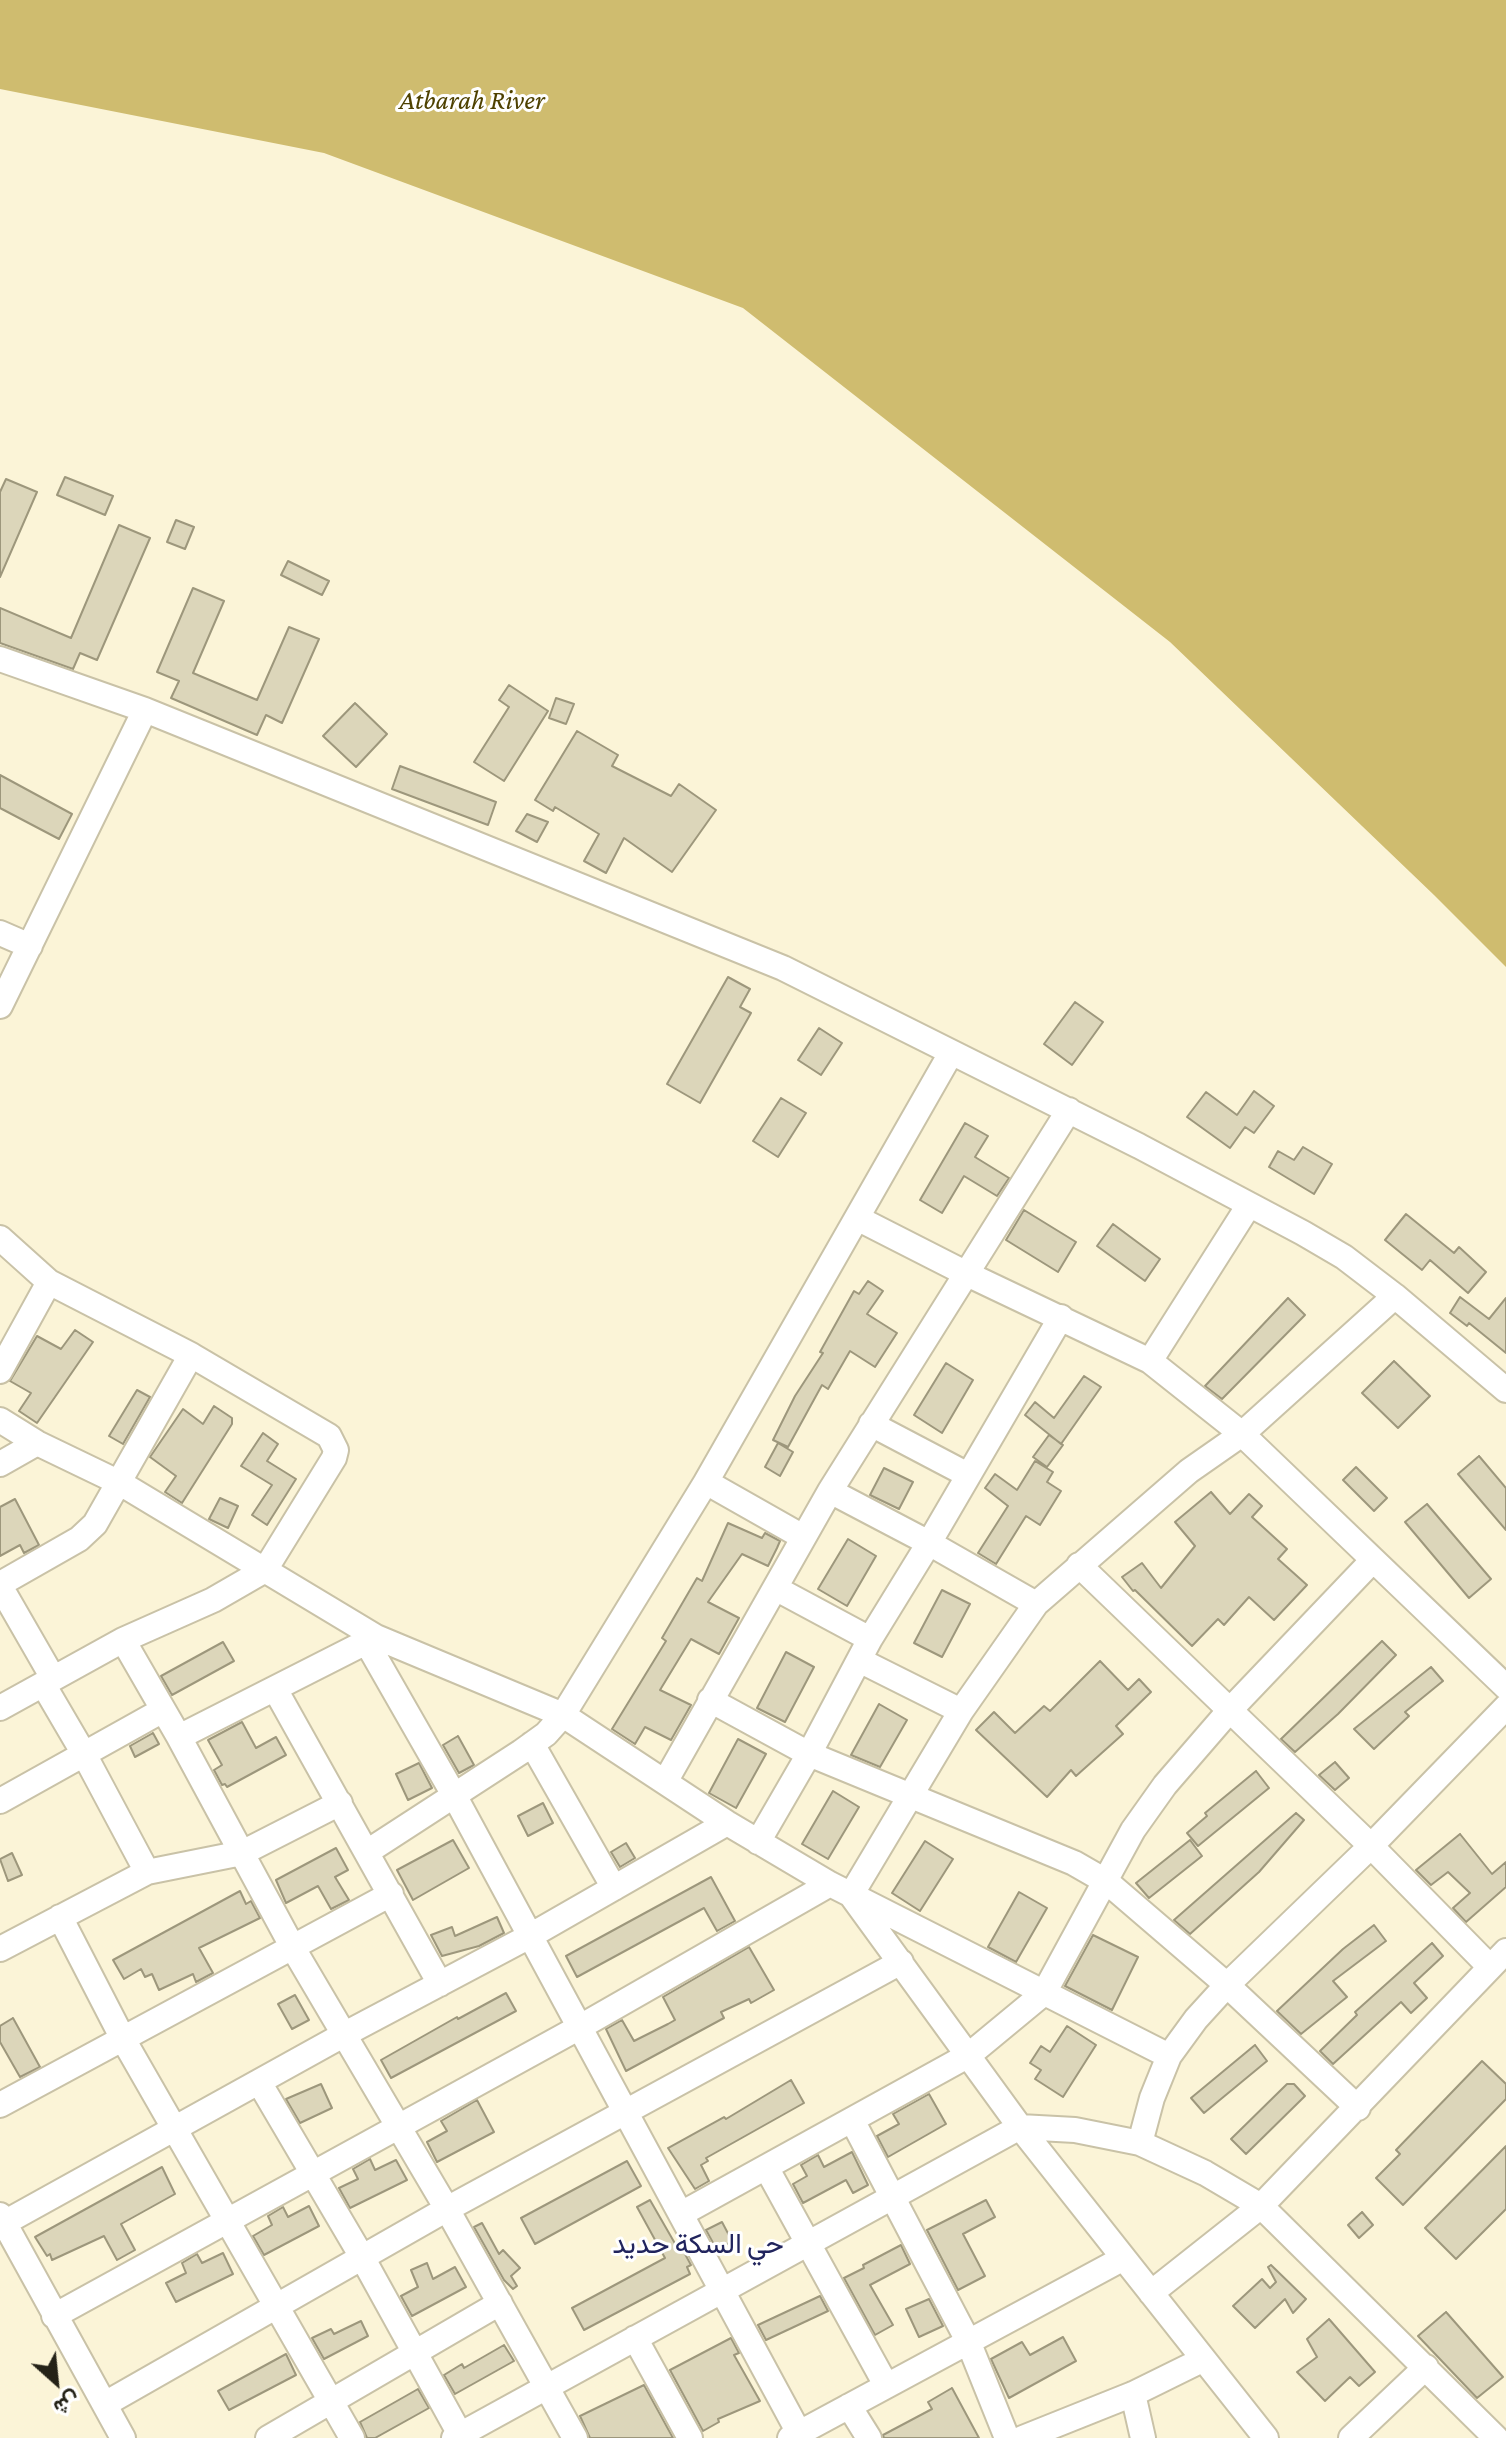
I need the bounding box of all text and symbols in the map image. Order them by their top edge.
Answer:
water label: Atbarah River [399,83,545,117]
district label: حي السكة حديد [612,2227,784,2261]
north arrow [16,2342,96,2422]
text: ش [50,2387,85,2421]

